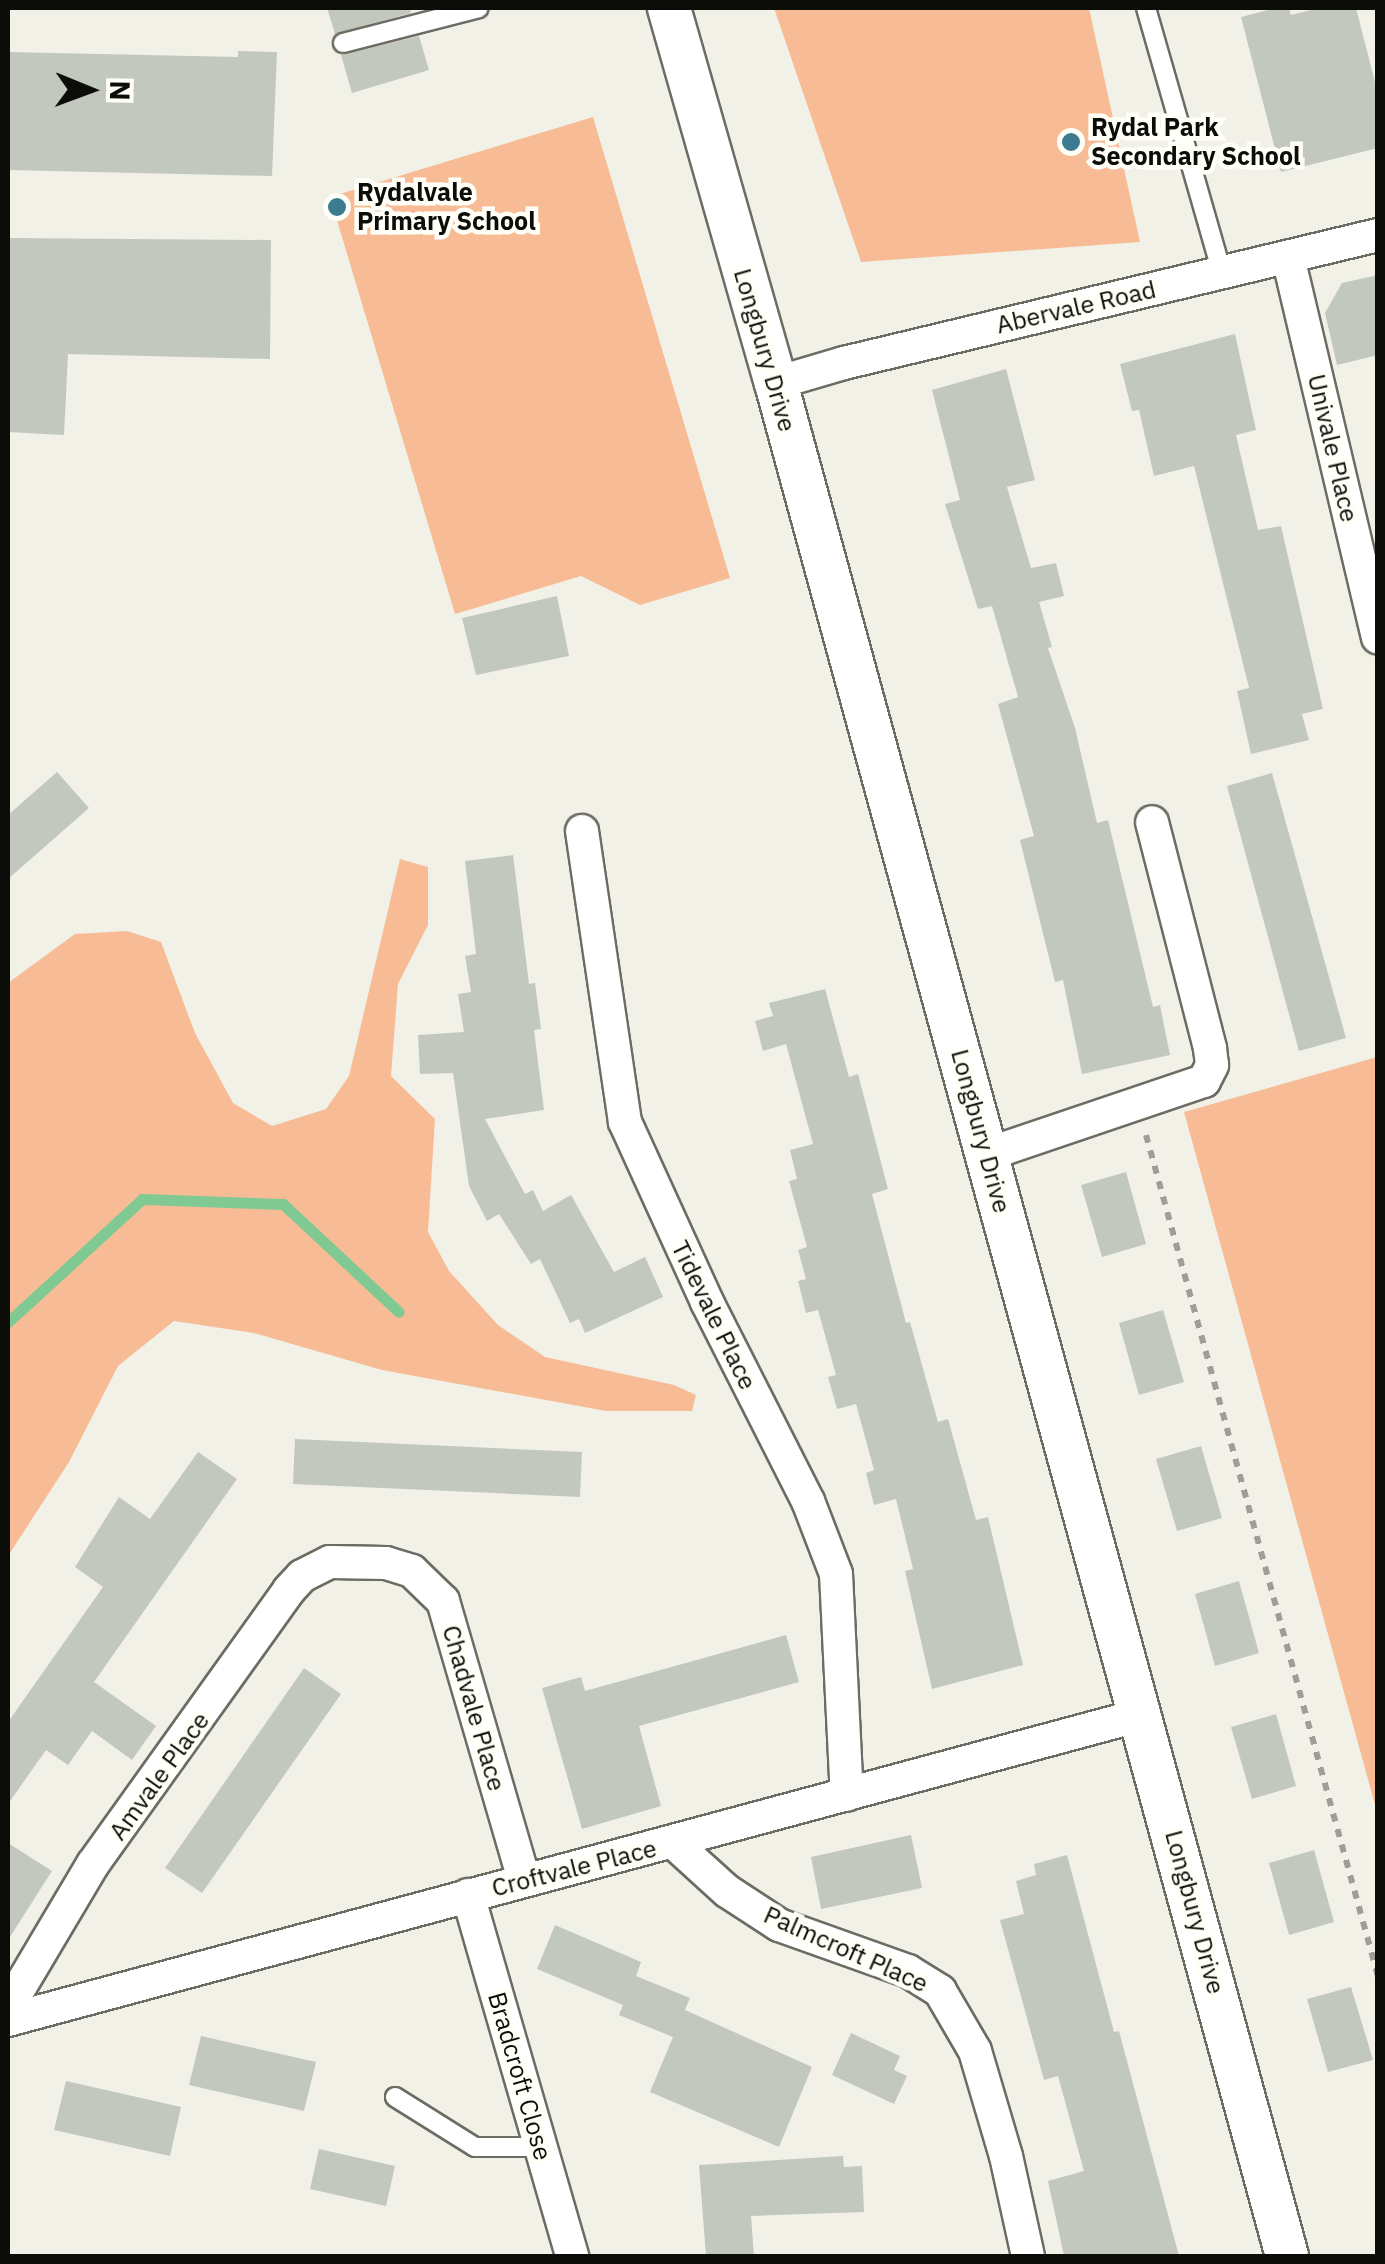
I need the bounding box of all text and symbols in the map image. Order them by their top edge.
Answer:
north arrow [40,40,140,140]
text: N [102,80,139,101]
place label: Rydal Park Secondary School [1091,113,1301,172]
marker: Rydal Park Secondary School [1060,131,1082,153]
place label: Rydalvale Primary School [357,178,536,237]
marker: Rydalvale Primary School [326,196,348,218]
street label: Longbury Drive [727,265,803,435]
street label: Abervale Road [993,274,1159,340]
street label: Univale Place [1301,371,1365,525]
street label: Longbury Drive [945,1046,1017,1216]
street label: Tidevale Place [665,1236,763,1394]
street label: Chadvale Place [436,1622,512,1794]
street label: Amvale Place [103,1706,215,1846]
street label: Longbury Drive [1159,1827,1231,1997]
street label: Croftvale Place [489,1833,659,1903]
street label: Palmcroft Place [759,1899,933,1999]
street label: Bradcroft Close [482,1988,558,2164]

